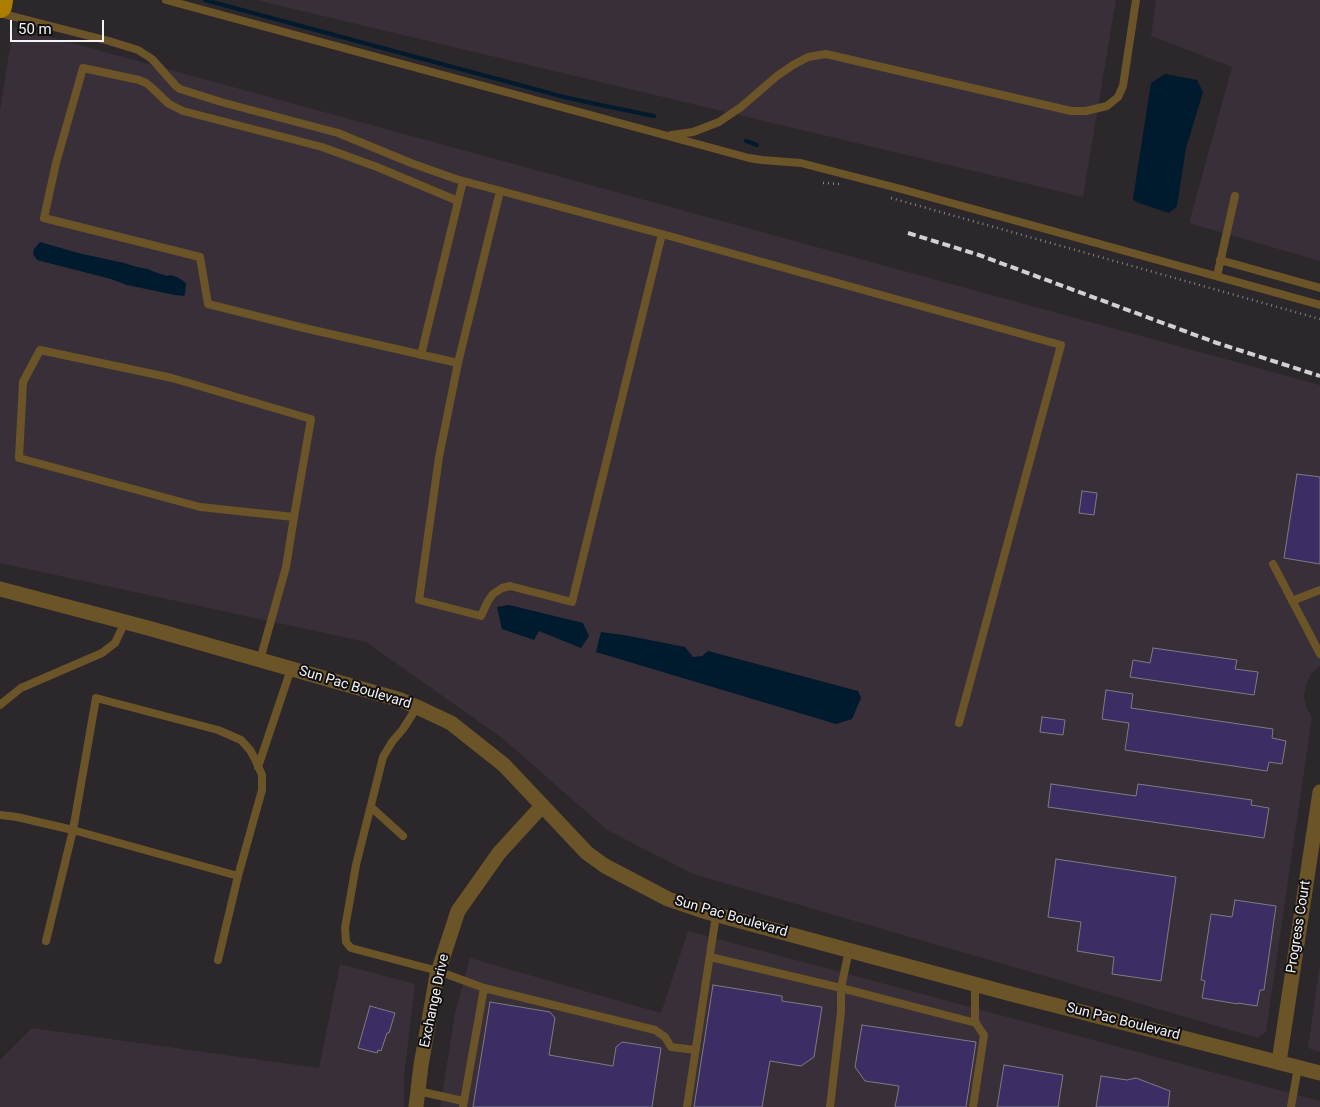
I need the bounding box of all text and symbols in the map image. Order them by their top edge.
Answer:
scale bar [12,10,106,42]
text: 50 m [18,20,52,38]
street label: Sun Pac Boulevard [297,663,413,713]
street label: Progress Court [1283,879,1315,975]
street label: Sun Pac Boulevard [673,893,789,941]
street label: Exchange Drive [417,953,453,1049]
street label: Sun Pac Boulevard [1065,1000,1181,1044]

